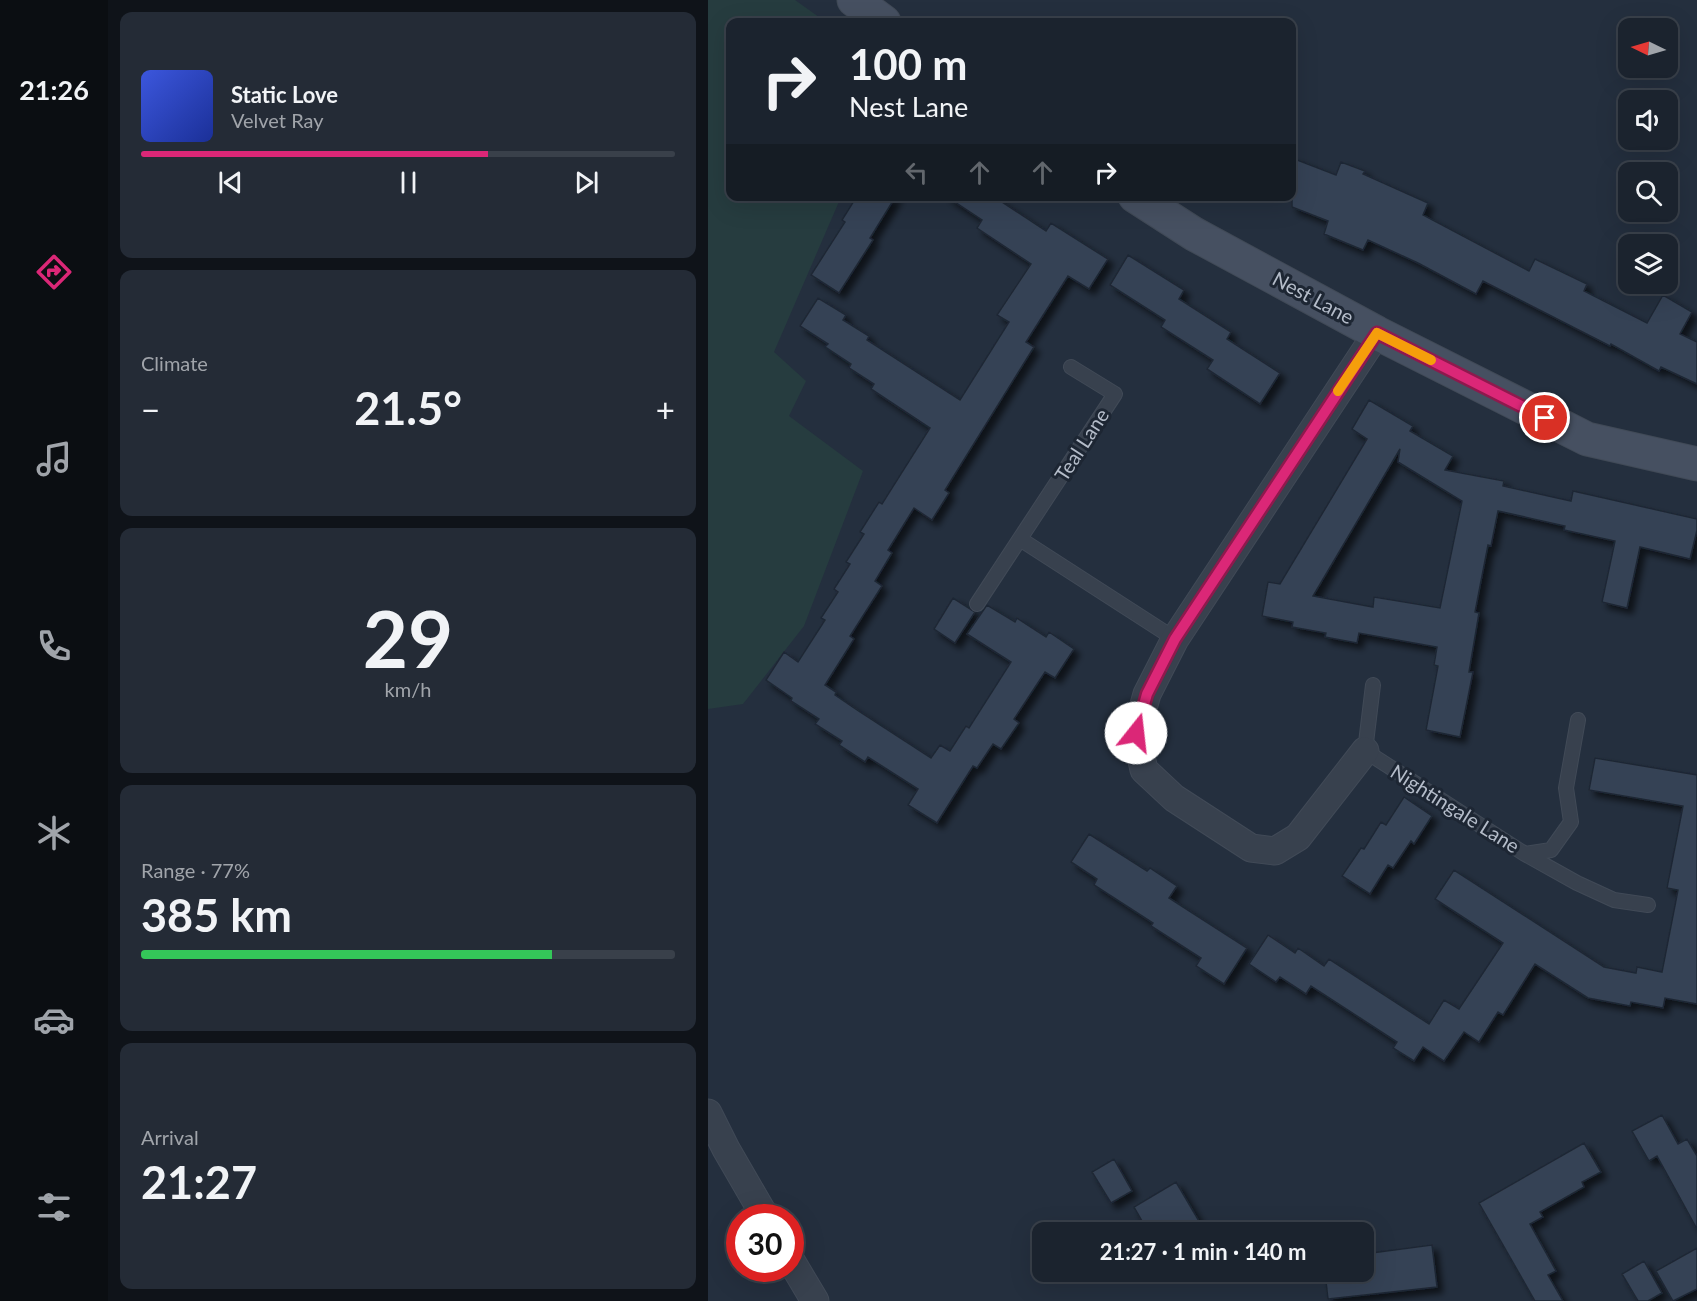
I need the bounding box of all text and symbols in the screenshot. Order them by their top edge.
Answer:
north arrow [1618,18,1678,78]
map controls [1618,18,1678,294]
text: 100 m [849,39,967,89]
icon: right [750,42,828,120]
text: 21:26 [19,73,89,106]
text: Static Love [231,81,338,108]
text: Nest Lane [849,90,968,123]
button: sound [1618,90,1678,150]
text: Velvet Ray [231,108,324,132]
icon: left [900,156,933,189]
icon: ahead [963,156,996,189]
icon: ahead [1026,156,1059,189]
icon: right [1089,156,1122,189]
button: search [1618,162,1678,222]
icon: previous [214,166,247,199]
icon: pause [392,166,425,199]
icon: next [570,166,603,199]
button: layers [1618,234,1678,294]
icon: directions [33,251,75,293]
street label: Nest Lane [1269,266,1358,328]
text: Climate [141,351,208,375]
text: 21.5° [354,381,462,435]
text: − [141,389,160,429]
text: + [656,389,675,429]
pin [1519,392,1570,443]
icon: arrive [1528,401,1561,434]
street label: Teal Lane [1049,404,1113,485]
icon: music [33,438,75,480]
text: 29 [363,591,453,685]
icon: phone [33,625,75,667]
text: km/h [385,677,431,701]
position arrow [1104,701,1168,765]
street label: Nightingale Lane [1387,759,1524,857]
icon: climate [33,812,75,854]
text: Range · 77% [141,858,250,882]
text: 385 km [141,888,292,942]
icon: car [33,999,75,1041]
text: Arrival [141,1125,199,1149]
text: 21:27 [141,1155,257,1209]
icon: filters [33,1186,75,1228]
speed limit sign: 30 [726,1204,804,1282]
text: 21:27 · 1 min · 140 m [1100,1238,1306,1265]

